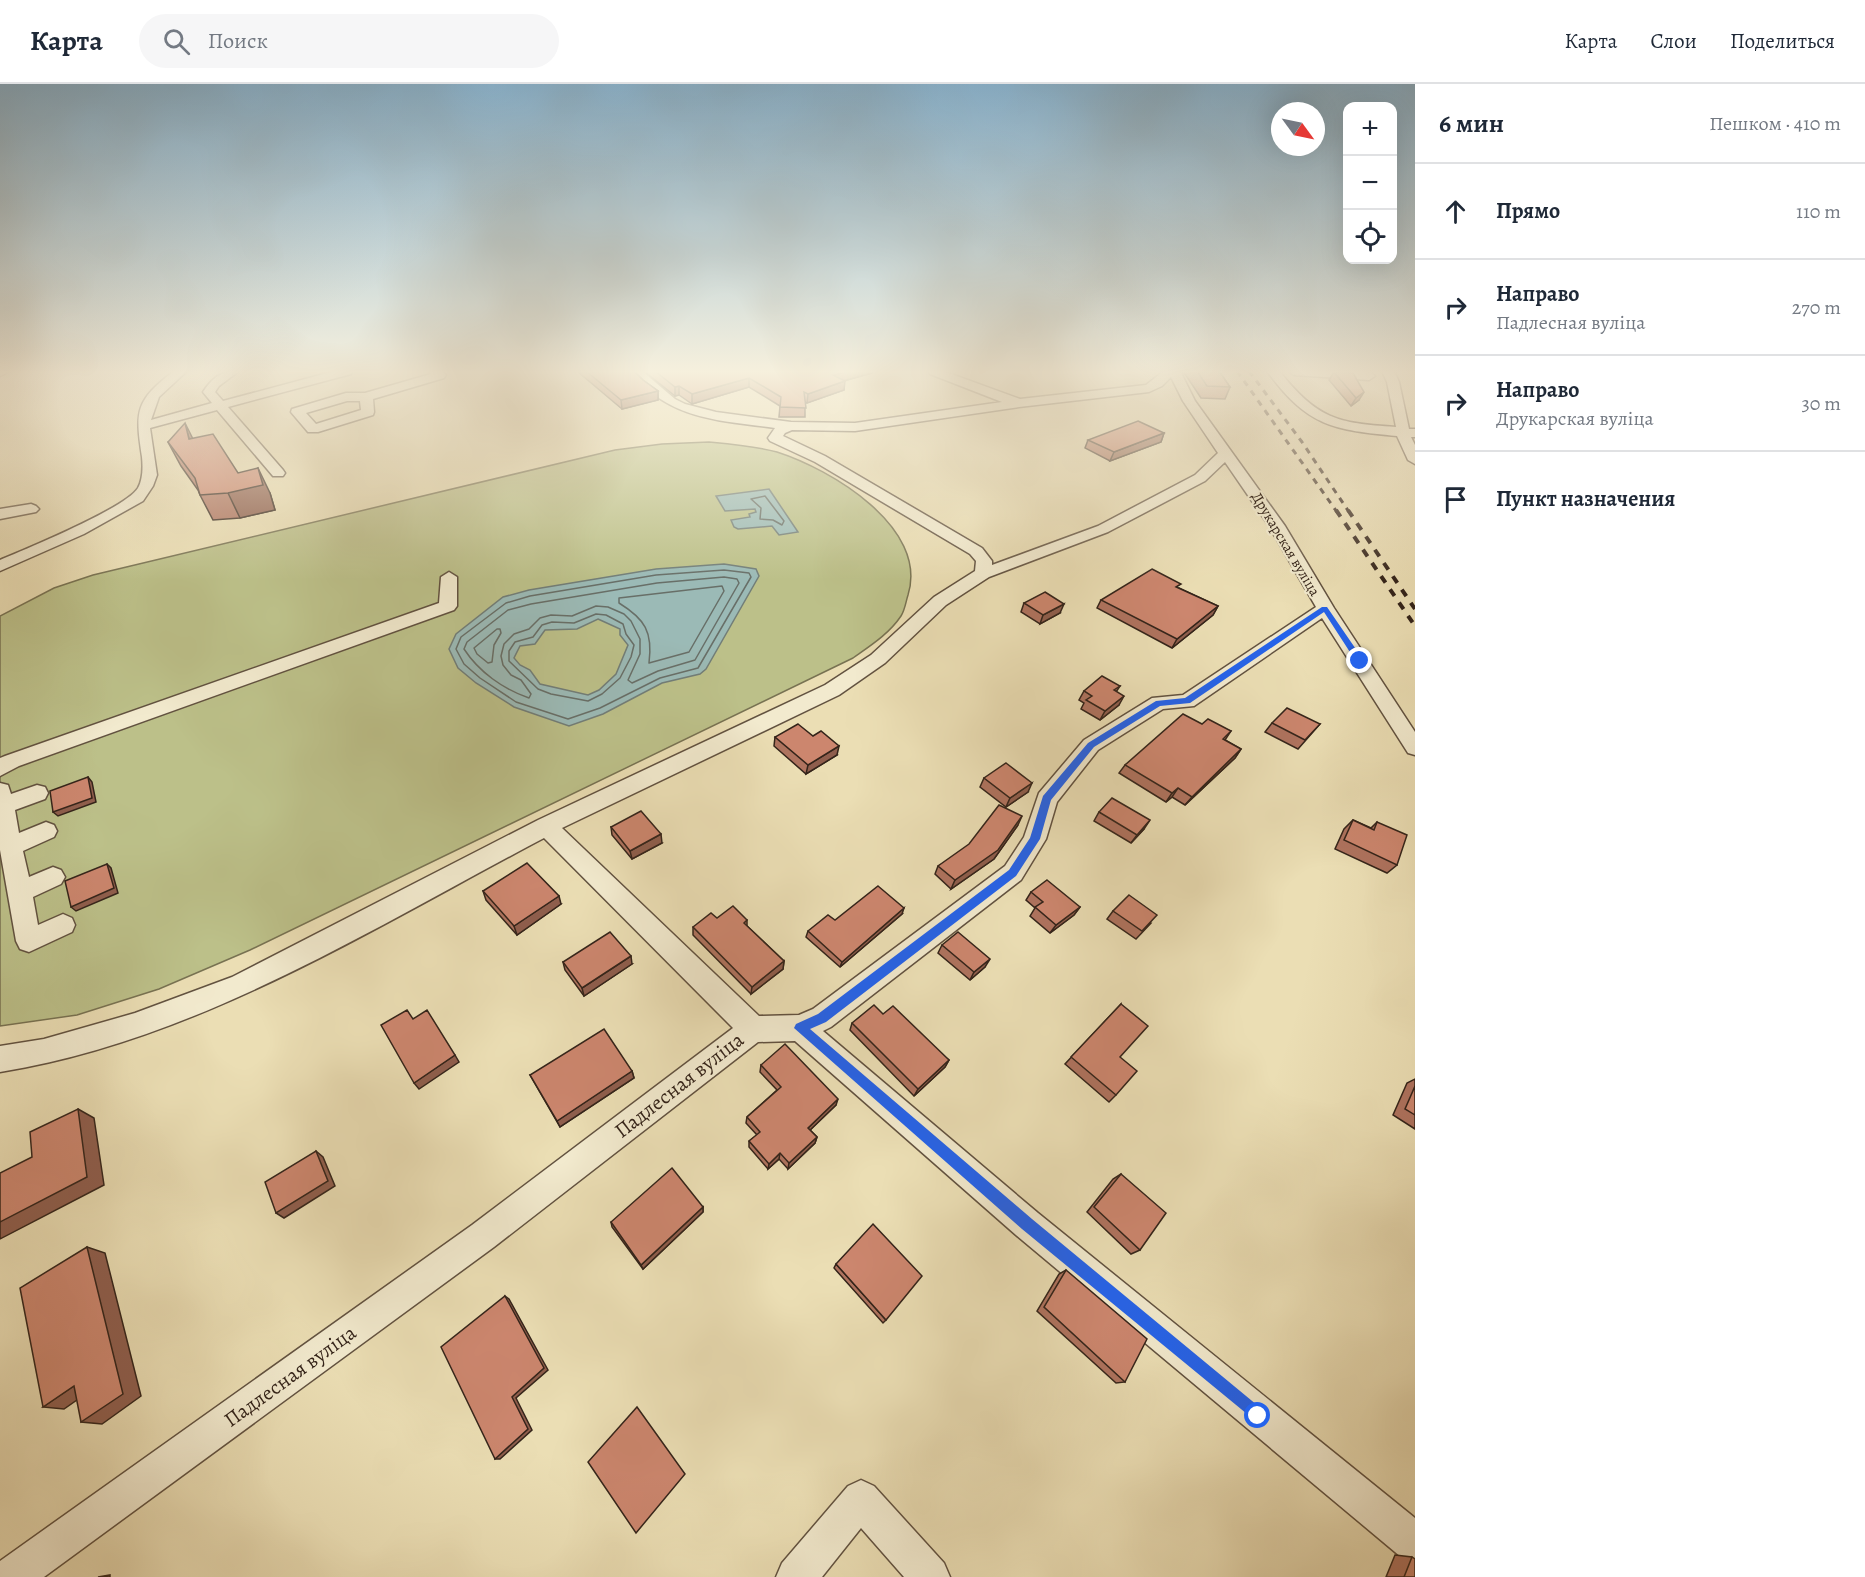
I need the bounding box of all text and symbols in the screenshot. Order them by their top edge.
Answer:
search box [139,14,559,68]
text: Карта [30,22,103,60]
icon: search [160,25,193,58]
text: Поиск [208,26,268,56]
text: Карта [1564,27,1617,55]
text: Слои [1650,27,1697,55]
text: Поделиться [1730,27,1835,55]
north arrow [1271,102,1325,156]
map controls [1343,102,1397,264]
button: + [1343,102,1397,156]
text: 6 мин [1439,106,1504,141]
text: Пешком · 410 m [1709,110,1841,137]
button: − [1343,156,1397,210]
icon: ahead [1439,195,1472,228]
text: Прямо [1496,196,1560,226]
text: 110 m [1796,198,1841,225]
button: locate [1343,210,1397,264]
text: Направо [1496,279,1579,309]
icon: right [1439,291,1472,324]
text: 270 m [1792,294,1841,321]
text: Падлесная вуліца [1496,309,1646,336]
text: Направо [1496,375,1579,405]
icon: right [1439,387,1472,420]
text: 30 m [1801,390,1841,417]
text: Друкарская вуліца [1496,405,1654,432]
icon: arrive [1439,483,1472,516]
text: Пункт назначения [1496,484,1675,514]
street label: Друкарская вуліца [1247,488,1325,600]
route end [1346,647,1372,673]
street label: Падлесная вуліца [609,1025,750,1144]
street label: Падлесная вуліца [218,1318,362,1433]
route start [1244,1402,1270,1428]

